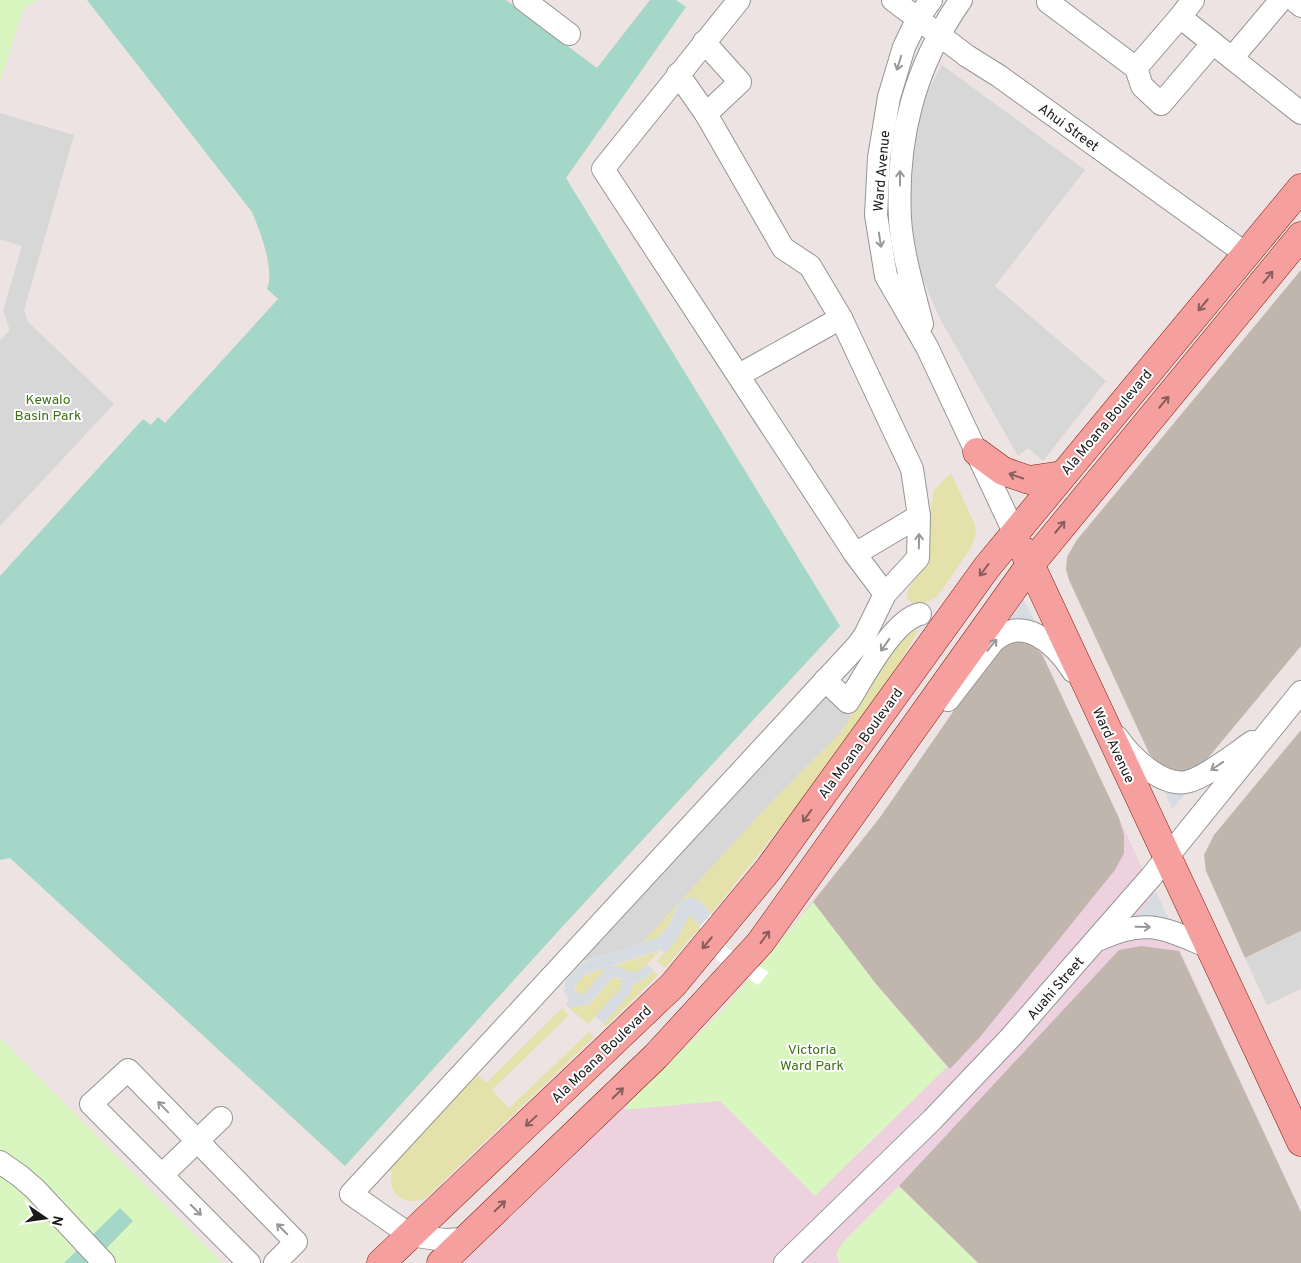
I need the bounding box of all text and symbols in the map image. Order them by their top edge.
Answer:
one-way arrow [894,54,904,70]
street label: Ahui Street [1035,101,1102,156]
street label: Ward Avenue [870,130,895,212]
one-way arrow [895,171,905,187]
one-way arrow [875,232,885,248]
one-way arrow [1262,270,1273,283]
one-way arrow [1198,298,1209,311]
street label: Ala Moana Boulevard [1058,367,1156,479]
park label: Kewalo Basin Park [15,392,81,425]
one-way arrow [1159,396,1170,409]
one-way arrow [1009,471,1025,480]
one-way arrow [1055,521,1066,534]
one-way arrow [914,533,924,550]
one-way arrow [979,563,990,576]
one-way arrow [880,638,890,652]
one-way arrow [986,638,997,651]
street label: Ala Moana Boulevard [815,685,907,803]
street label: Ward Avenue [1088,705,1138,786]
one-way arrow [1210,761,1224,771]
one-way arrow [802,808,812,822]
one-way arrow [1134,922,1151,932]
one-way arrow [759,931,770,944]
one-way arrow [702,937,713,950]
street label: Auahi Street [1024,954,1088,1024]
street label: Ala Moana Boulevard [548,1003,656,1107]
park label: Victoria Ward Park [780,1042,844,1075]
one-way arrow [611,1087,624,1099]
one-way arrow [157,1101,169,1113]
one-way arrow [525,1115,538,1127]
north arrow [20,1193,70,1243]
one-way arrow [494,1200,506,1212]
one-way arrow [190,1204,203,1216]
text: N [47,1214,66,1227]
one-way arrow [276,1222,288,1235]

